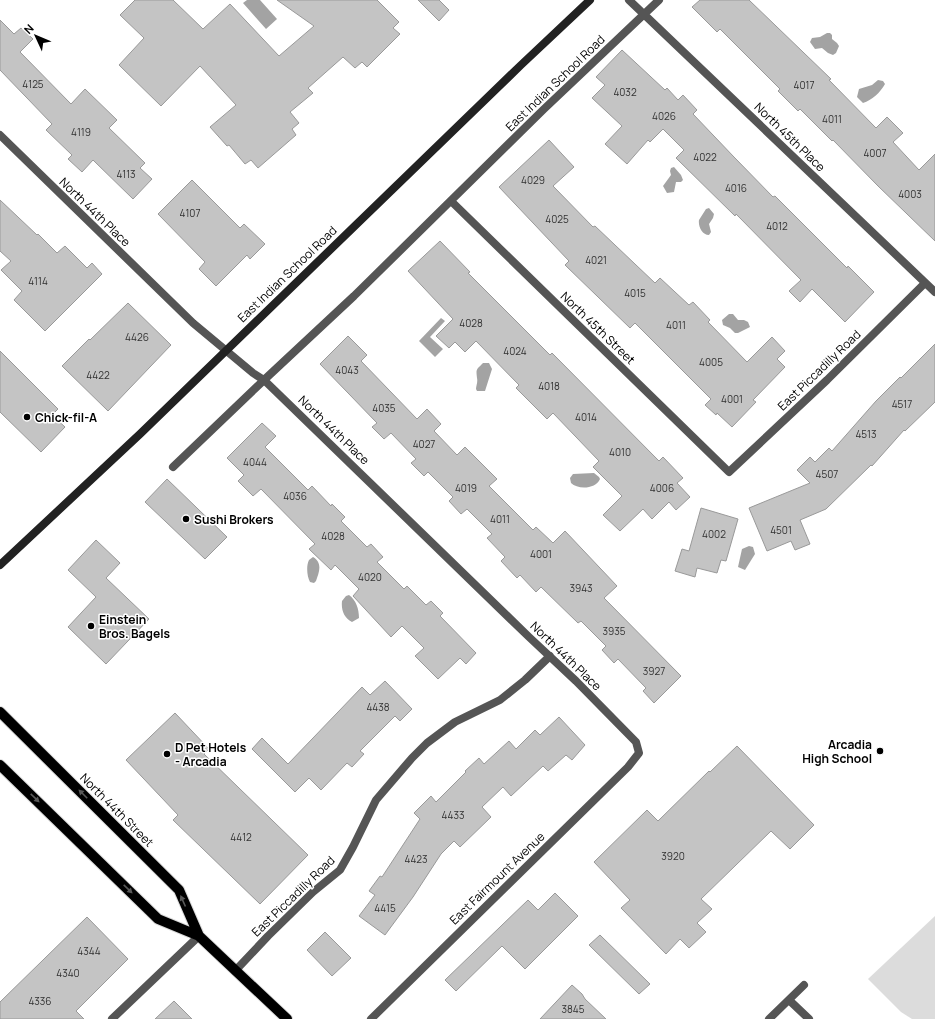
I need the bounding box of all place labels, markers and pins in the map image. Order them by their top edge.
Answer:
place label: Chick-fil-A [35,409,97,426]
marker: Chick-fil-A [22,412,32,422]
place label: Sushi Brokers [194,511,274,528]
marker: Sushi Brokers [181,514,191,524]
place label: Einstein Bros. Bagels [99,611,171,642]
marker: Einstein Bros. Bagels [86,621,96,631]
place label: Arcadia High School [802,736,872,767]
place label: D Pet Hotels - Arcadia [175,739,247,770]
marker: Arcadia High School [875,746,885,756]
marker: D Pet Hotels - Arcadia [162,749,172,759]

